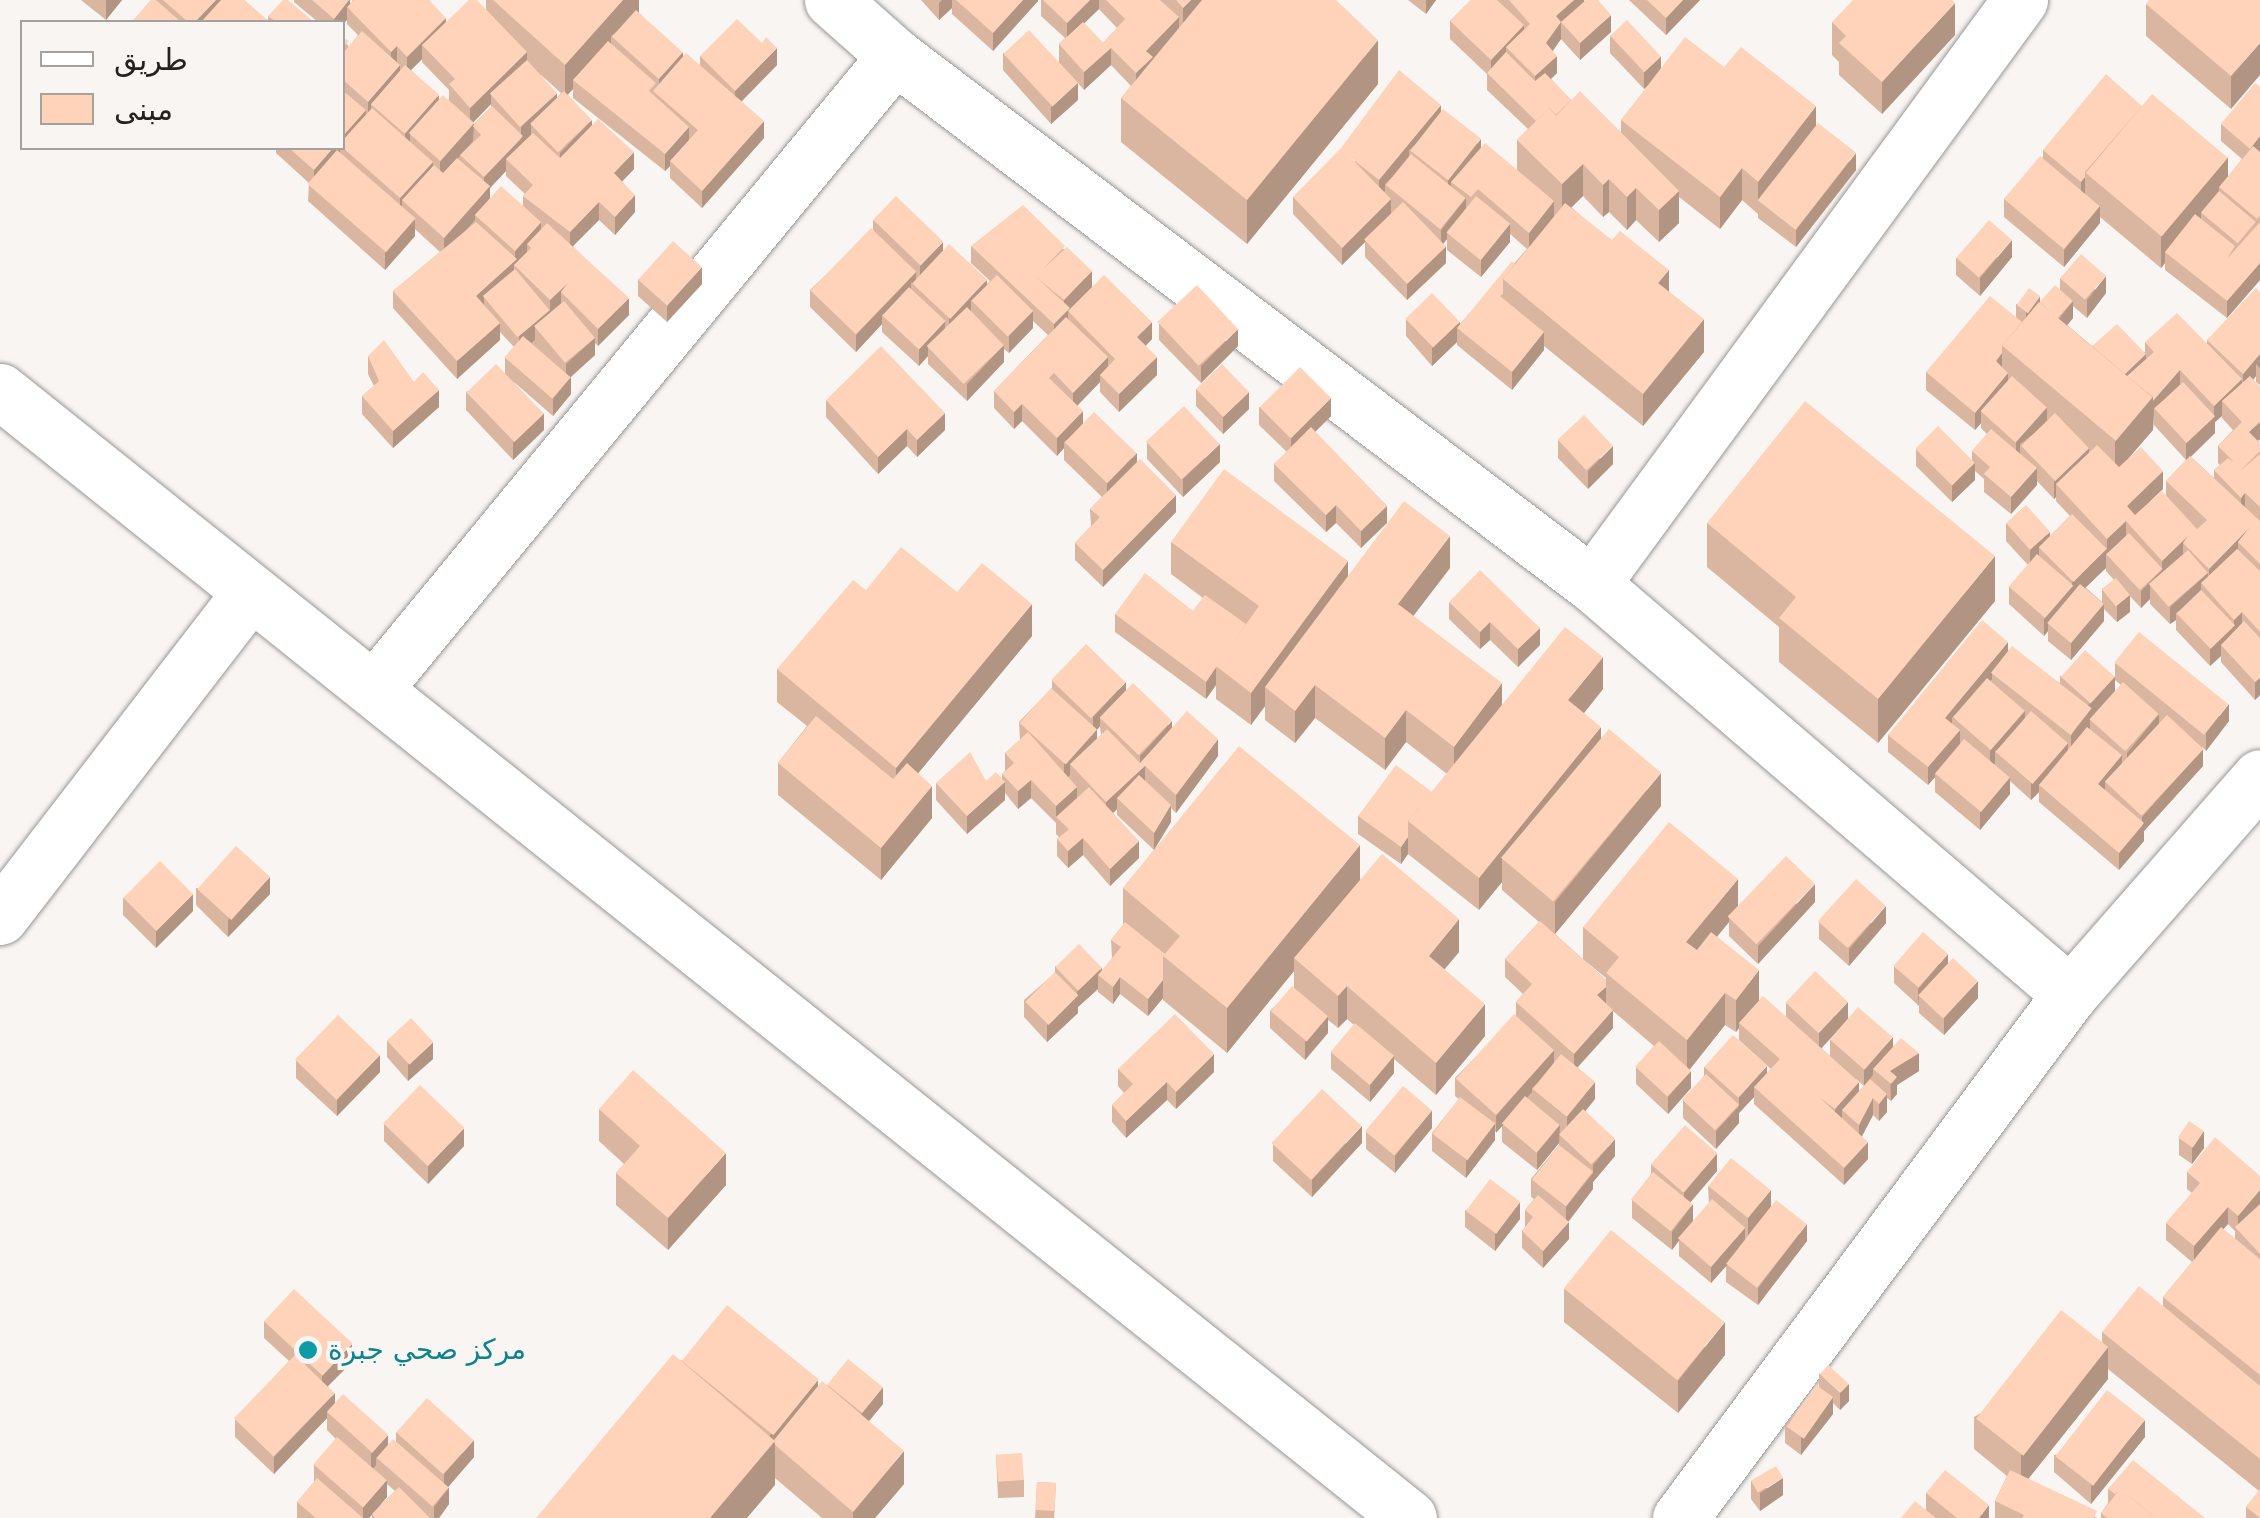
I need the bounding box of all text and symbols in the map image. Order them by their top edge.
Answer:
legend [20,20,345,150]
text: طريق [114,42,188,77]
text: مبنى [114,92,173,127]
place label: مركز صحي جبرة [328,1333,526,1367]
marker: مركز صحي جبرة [297,1339,319,1361]

